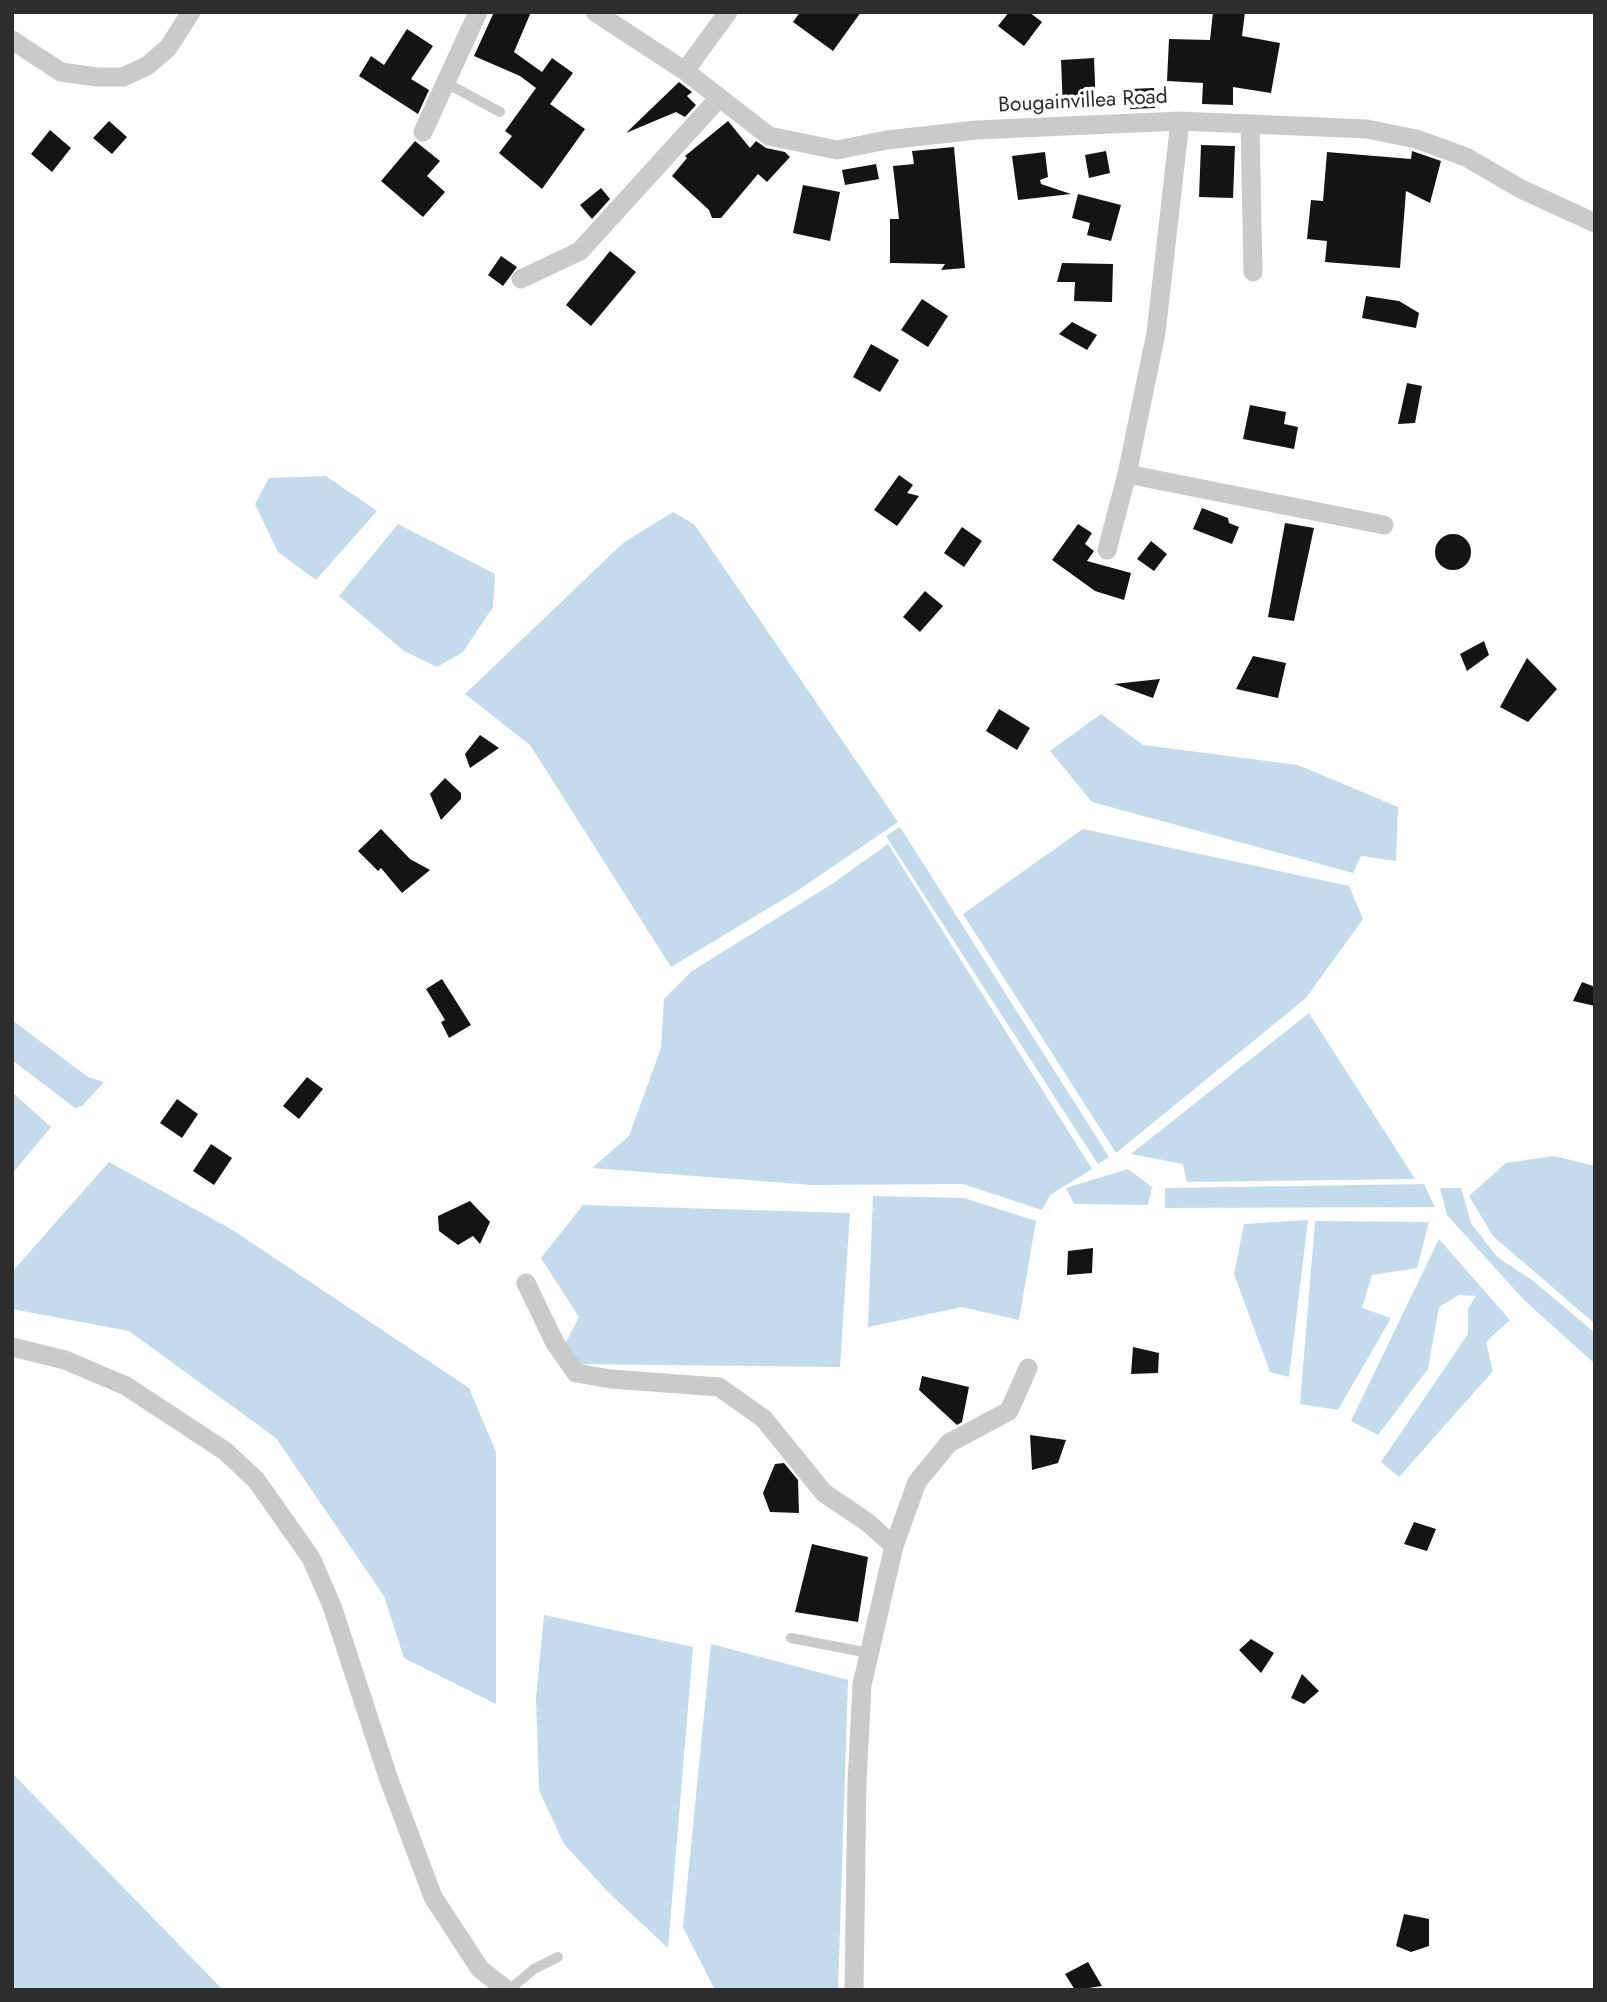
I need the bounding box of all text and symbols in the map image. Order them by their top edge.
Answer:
street label: Bougainvillea Road [998,85,1168,119]

